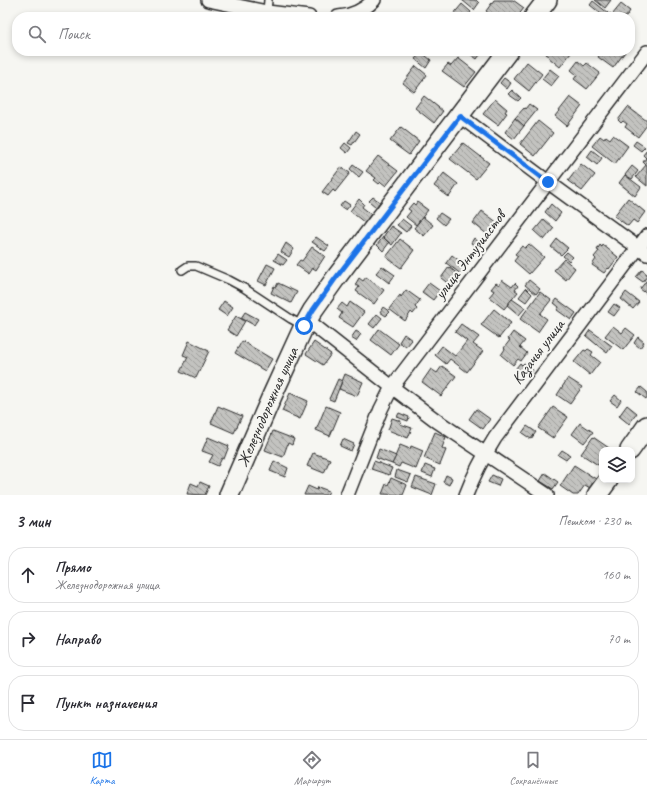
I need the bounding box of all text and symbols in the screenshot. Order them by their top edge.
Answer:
search box [12,12,635,56]
icon: search [26,23,48,45]
text: Поиск [58,25,90,44]
route end [539,173,557,191]
street label: улица Энтузиастов [430,204,512,304]
street label: Казачья улица [507,314,570,388]
route start [295,317,313,335]
street label: Железнодорожная улица [232,343,303,470]
map controls [599,447,635,483]
button: layers [599,447,635,483]
text: 3 мин [16,511,51,532]
text: Пешком · 230 m [558,513,631,529]
text: Прямо [55,558,91,577]
icon: ahead [17,564,39,586]
text: 160 m [602,567,630,583]
text: Железнодорожная улица [55,577,160,593]
icon: right [17,628,39,650]
text: Направо [55,630,101,649]
text: 70 m [608,631,630,647]
icon: arrive [17,692,39,714]
text: Пункт назначения [55,694,157,713]
tab: Карта [90,749,115,787]
tab: Маршрут [294,749,330,787]
tab: Сохранённые [510,749,557,787]

